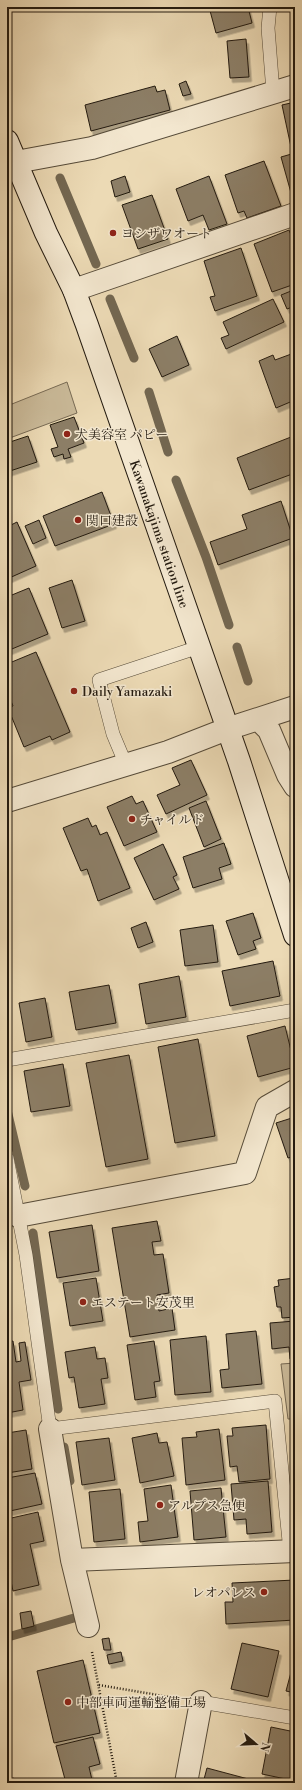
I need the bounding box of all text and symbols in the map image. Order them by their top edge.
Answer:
place label: ヨシザワオート [121,226,212,242]
marker: ヨシザワオート [108,228,118,238]
place label: 犬美容室 パピー [75,427,168,443]
marker: 犬美容室 パピー [62,429,72,439]
street label: Kawanakajima station line [126,458,192,611]
place label: 関口建設 [86,513,138,529]
marker: 関口建設 [73,515,83,525]
place label: Daily Yamazaki [82,684,172,700]
marker: Daily Yamazaki [69,686,79,696]
place label: チャイルド [140,812,205,828]
marker: チャイルド [127,814,137,824]
place label: エステート安茂里 [91,1295,195,1311]
marker: エステート安茂里 [78,1297,88,1307]
place label: アルプス急便 [168,1498,245,1514]
marker: アルプス急便 [155,1500,165,1510]
place label: レオパレス [192,1585,256,1601]
marker: レオパレス [259,1587,269,1597]
place label: 中部車両運輸整備工場 [76,1695,206,1711]
marker: 中部車両運輸整備工場 [63,1697,73,1707]
north arrow [236,1724,276,1764]
text: N [256,1741,273,1754]

